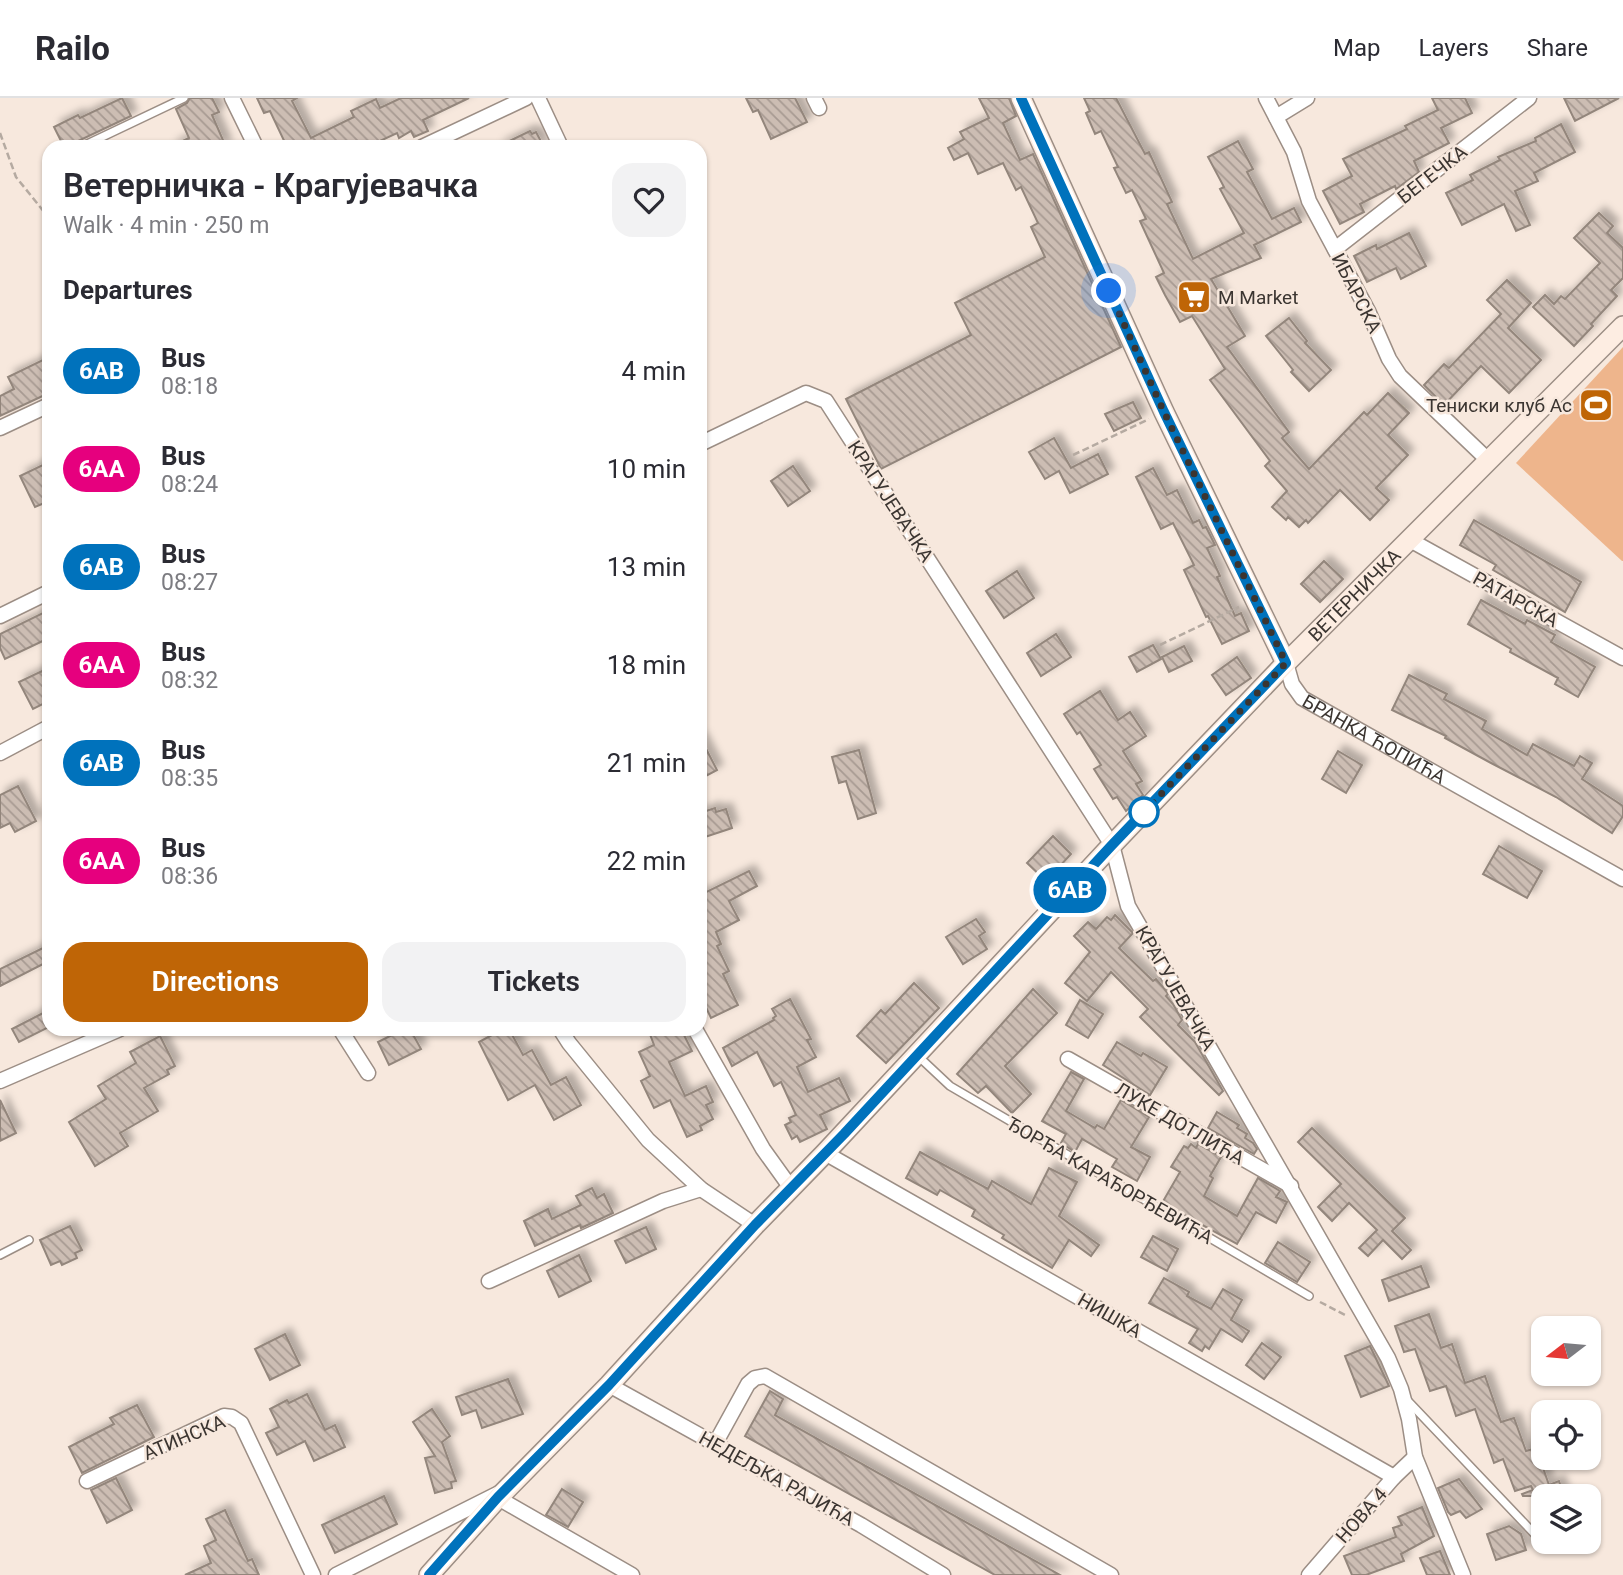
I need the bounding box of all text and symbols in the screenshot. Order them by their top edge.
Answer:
text: Railo [35,29,110,68]
text: Map [1333,34,1381,62]
text: Layers [1419,34,1489,62]
text: Share [1527,34,1588,62]
street label: БЕГЕЧКА [1393,140,1472,209]
button: heart [612,163,686,237]
text: Ветерничка - Крагујевачка [63,166,478,205]
text: Walk · 4 min · 250 m [63,212,269,239]
street label: ИБАРСКА [1327,249,1387,338]
your location [1091,273,1126,308]
text: Departures [63,275,193,305]
supermarket icon: M Market [1175,278,1213,316]
place label: M Market [1218,286,1298,309]
text: Bus [161,343,206,373]
text: 4 min [621,356,686,386]
text: 6AB [79,357,124,385]
text: 08:18 [161,373,218,400]
sports icon: Тениски клуб Ас [1577,386,1615,424]
place label: Тениски клуб Ас [1426,394,1572,417]
street label: КРАГУЈЕВАЧКА [843,436,939,567]
text: Bus [161,441,206,471]
text: 10 min [607,454,686,484]
text: 6AA [78,455,125,483]
text: 08:24 [161,471,218,498]
text: Bus [161,539,206,569]
street label: ВЕТЕРНИЧКА [1303,544,1406,646]
text: 13 min [607,552,686,582]
text: 6AB [79,553,124,581]
street label: РАТАРСКА [1469,567,1563,633]
text: 08:27 [161,569,218,596]
text: Bus [161,637,206,667]
text: 18 min [607,650,686,680]
text: 6AA [78,651,125,679]
text: 08:32 [161,667,218,694]
street label: БРАНКА ЋОПИЋА [1298,690,1450,789]
text: Bus [161,735,206,765]
text: 21 min [607,748,686,778]
text: 6AB [79,749,124,777]
text: 08:35 [161,765,218,792]
unlabelled marker [1129,797,1159,827]
text: Bus [161,833,206,863]
text: 22 min [607,846,686,876]
text: 6AA [78,847,125,875]
text: 08:36 [161,863,218,890]
line badge: 6AB [1030,867,1110,913]
text: 6AB [1047,876,1093,904]
street label: КРАГУЈЕВАЧКА [1130,922,1221,1055]
button: Directions [63,942,368,1022]
button: Tickets [382,942,686,1022]
street label: ЛУКЕ ДОТЛИЋА [1111,1077,1249,1170]
street label: ЂОРЂА КАРАЂОРЂЕВИЋА [1002,1112,1218,1249]
street label: НИШКА [1074,1288,1146,1343]
north arrow [1531,1316,1601,1386]
map controls [1531,1316,1601,1554]
button: locate [1531,1400,1601,1470]
street label: АТИНСКА [140,1410,229,1465]
street label: НЕДЕЉКА РАЈИЋА [695,1426,859,1531]
street label: НОВА 4 [1331,1483,1392,1548]
button: layers [1531,1484,1601,1554]

